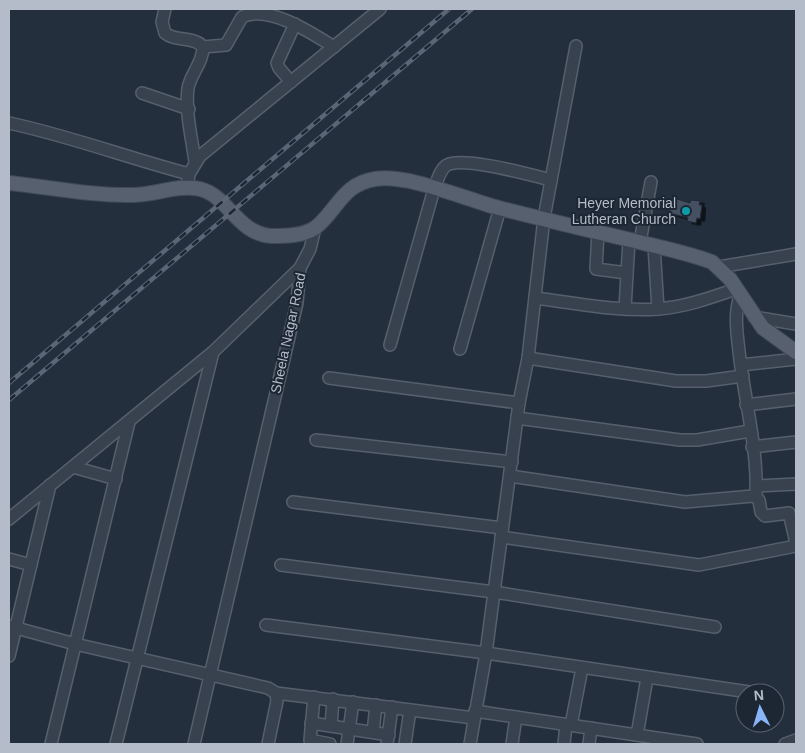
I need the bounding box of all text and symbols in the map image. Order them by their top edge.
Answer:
place label: Heyer Memorial Lutheran Church [572,195,676,227]
marker: Heyer Memorial Lutheran Church [680,205,692,217]
street label: Sheela Nagar Road [267,271,309,395]
north arrow [735,683,785,733]
text: N [753,687,765,703]

